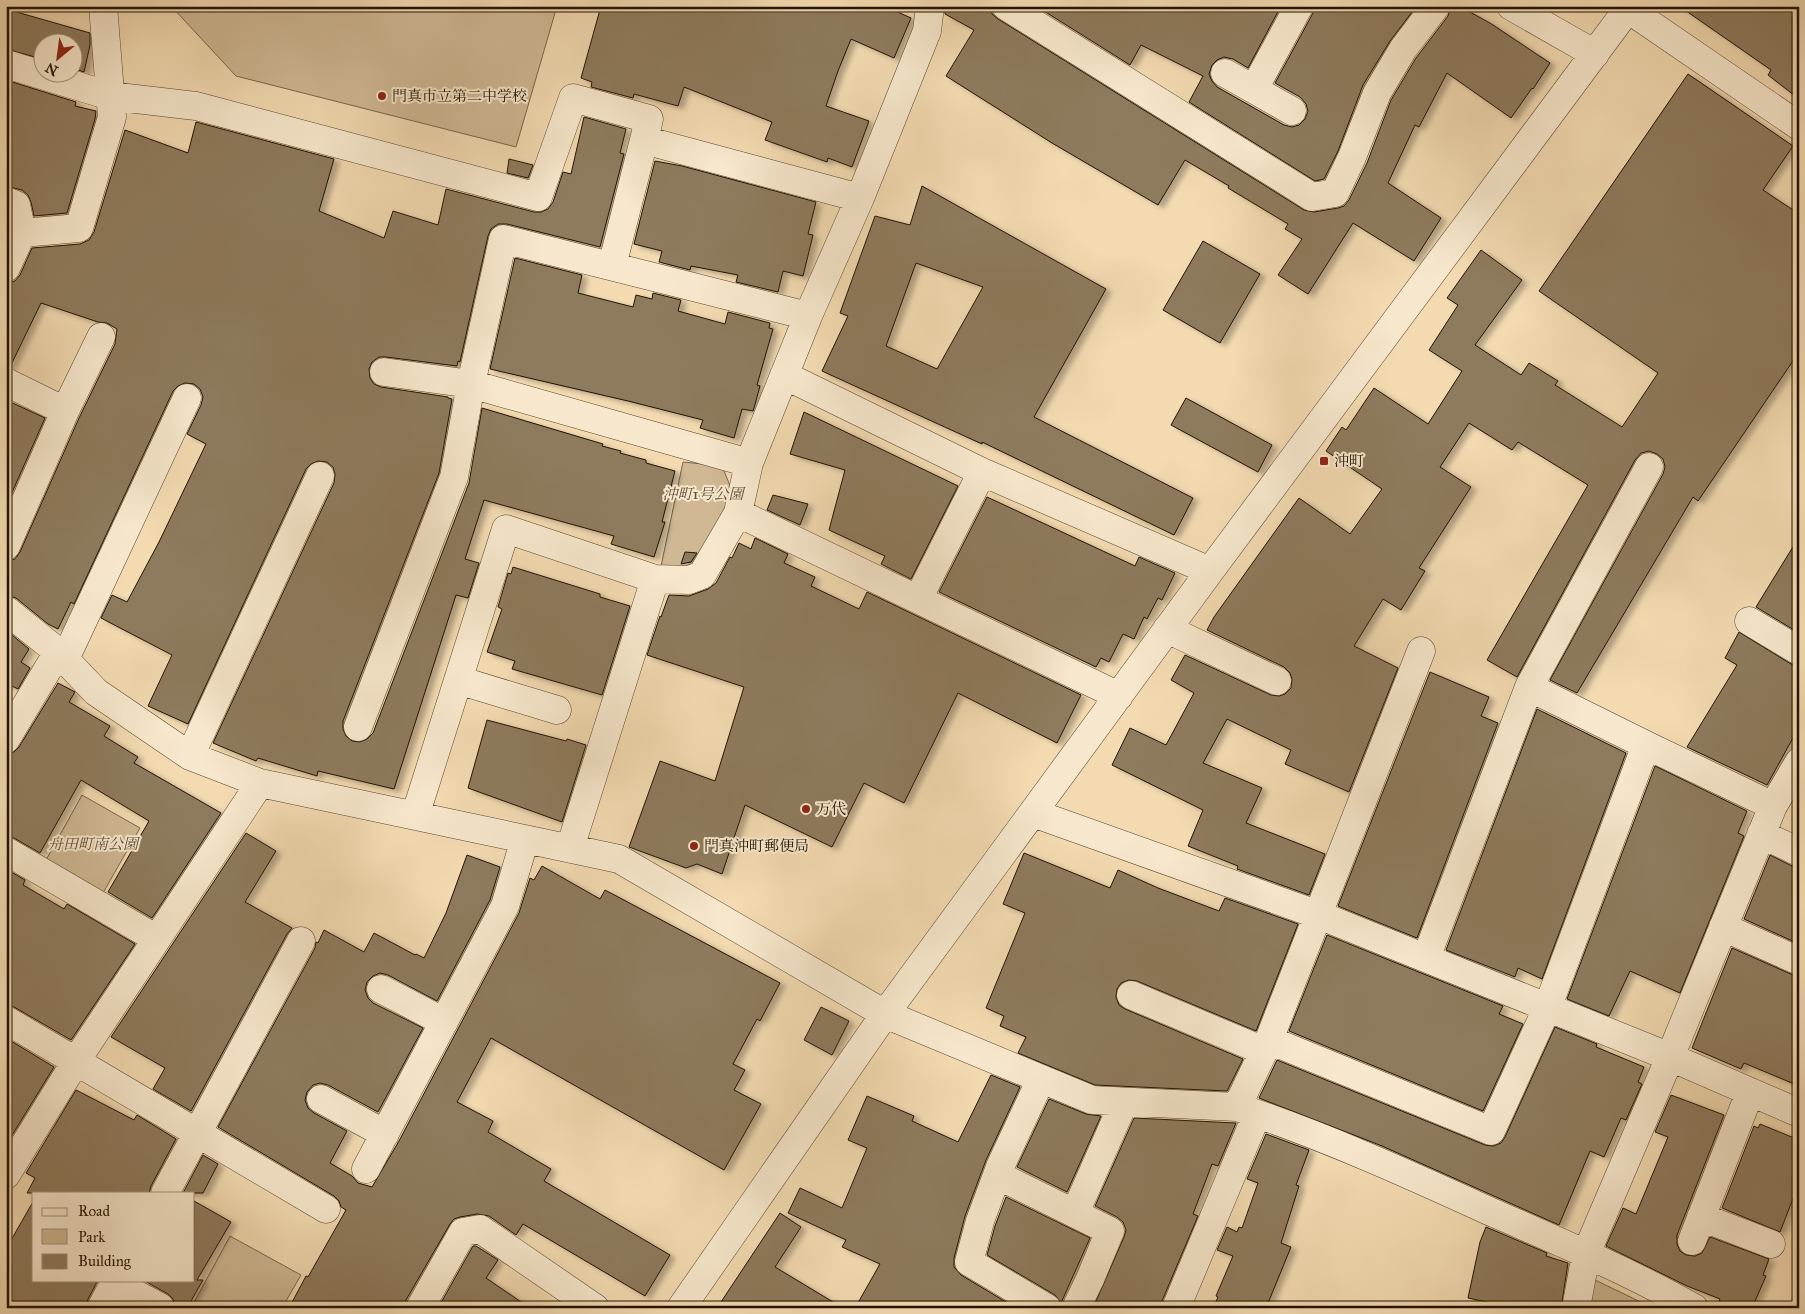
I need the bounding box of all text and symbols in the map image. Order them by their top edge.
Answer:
north arrow [32,32,82,82]
text: N [43,59,61,79]
place label: 門真市立第二中学校 [392,87,527,105]
marker: 門真市立第二中学校 [376,90,388,102]
place label: 沖町 [1334,452,1364,470]
marker: 沖町 [1318,455,1330,467]
park label: 沖町1号公園 [662,485,747,503]
place label: 万代 [816,800,846,818]
marker: 万代 [800,803,812,815]
park label: 舟田町南公園 [48,835,141,853]
place label: 門真沖町郵便局 [704,837,809,855]
marker: 門真沖町郵便局 [688,840,700,852]
legend [32,1192,195,1282]
text: Road [78,1202,110,1220]
text: Park [78,1228,105,1246]
text: Building [78,1252,132,1270]

